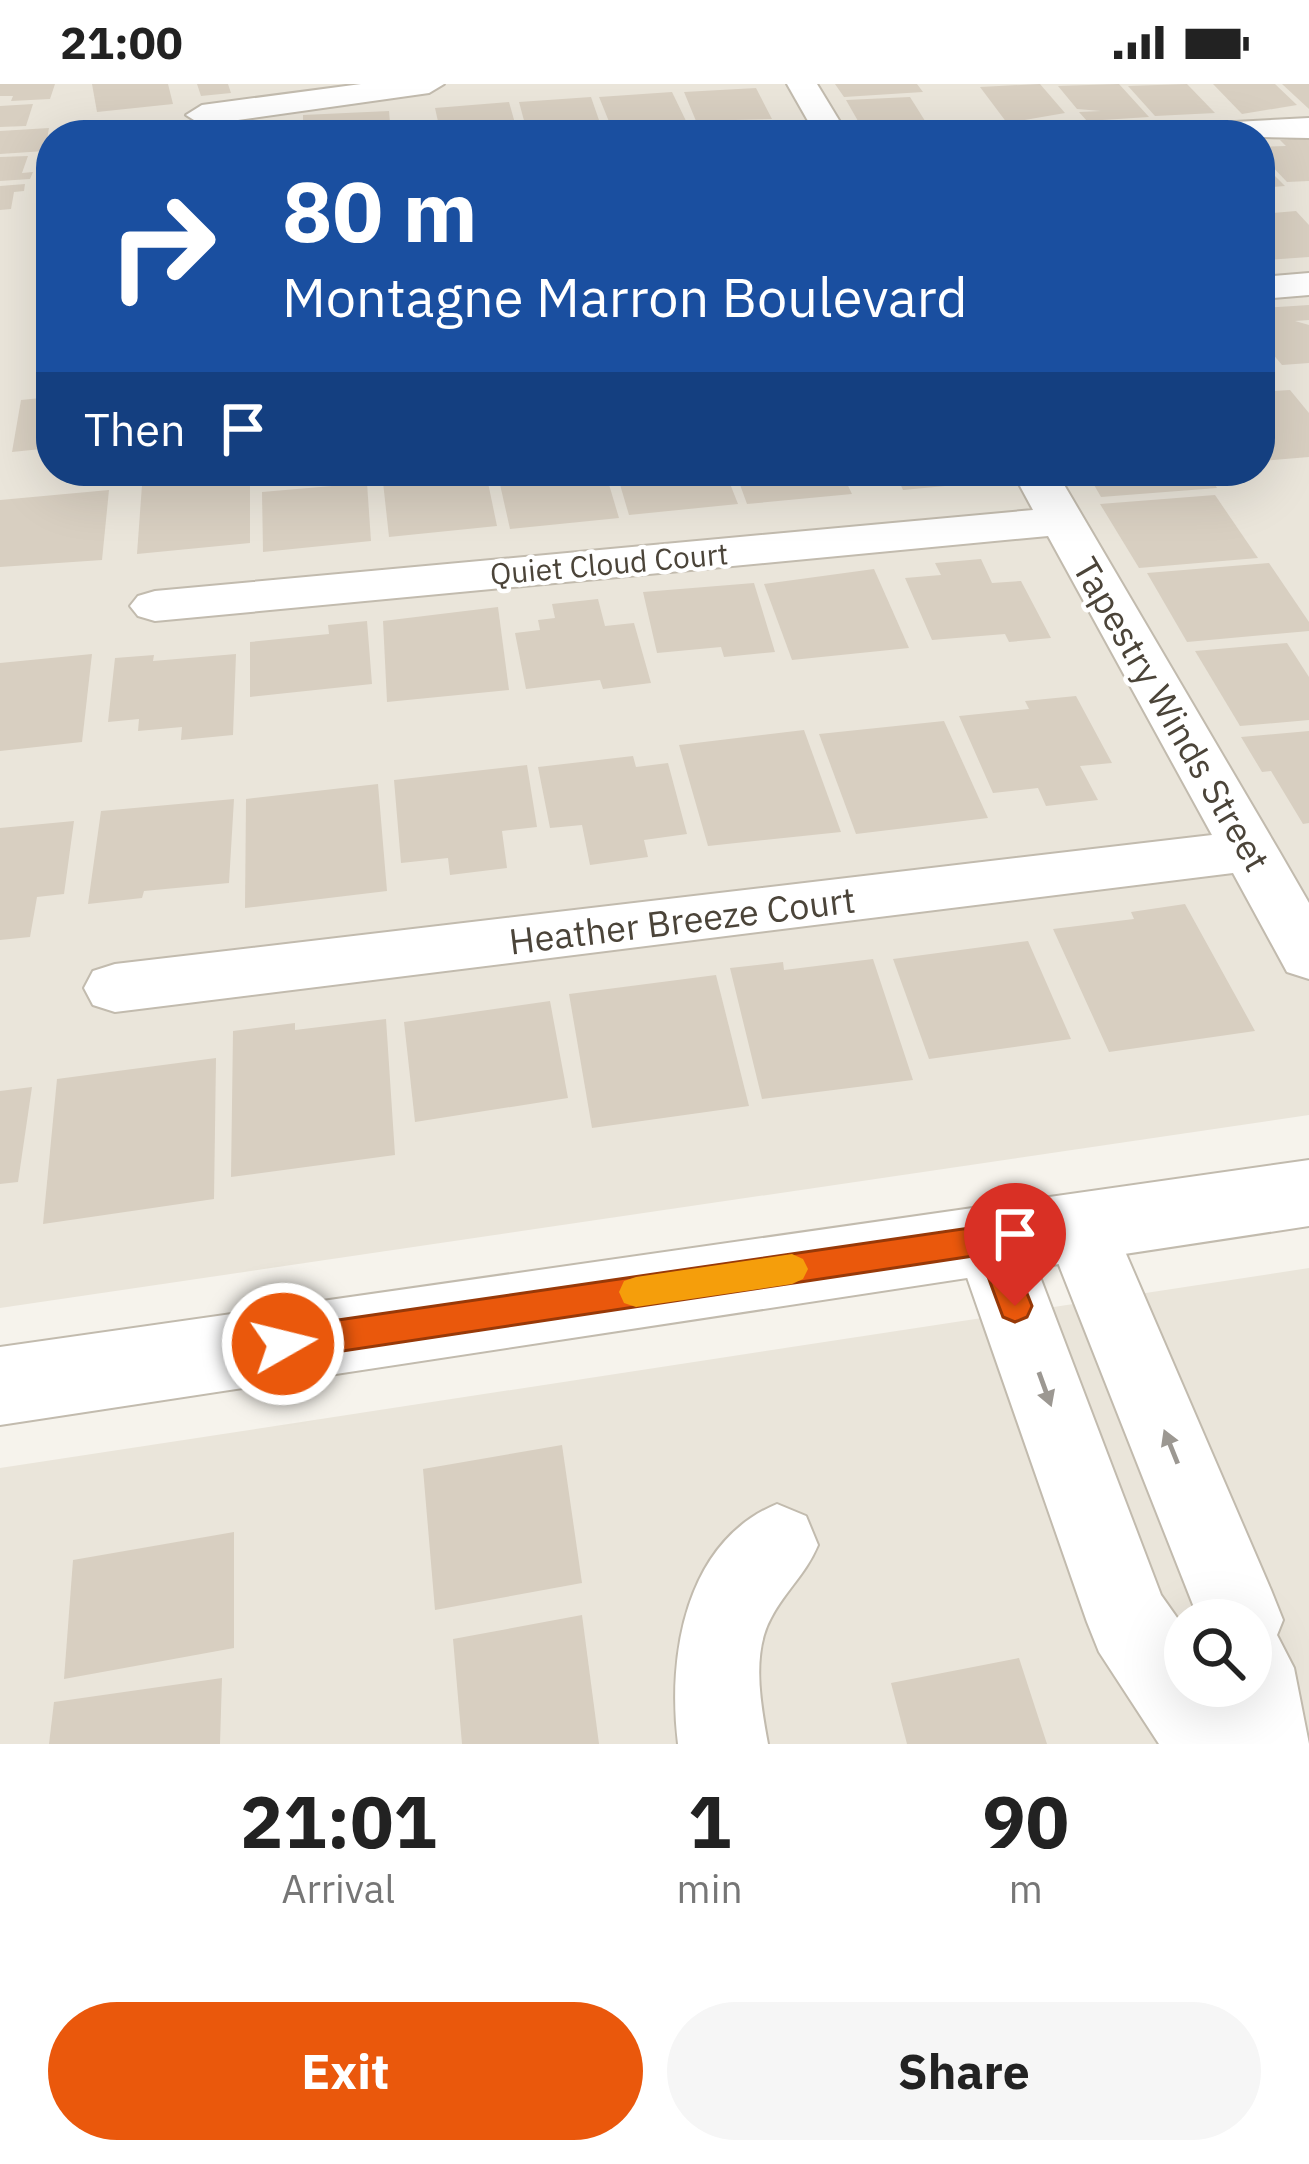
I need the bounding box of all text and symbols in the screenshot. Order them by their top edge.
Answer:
text: 21:00 [60,13,183,71]
text: 80 m [282,156,478,265]
icon: right [84,168,240,324]
text: Montagne Marron Boulevard [282,262,968,332]
icon: arrive [210,396,276,462]
text: Then [84,400,186,458]
street label: Quiet Cloud Court [488,533,730,593]
street label: Tapestry Winds Street [1063,548,1281,880]
street label: Heather Breeze Court [506,875,858,965]
pin [964,1183,1066,1306]
icon: arrive [982,1201,1048,1267]
position arrow [220,1281,346,1407]
one-way arrow [1037,1371,1056,1407]
one-way arrow [1161,1429,1180,1465]
map controls [1164,1599,1272,1707]
button: search [1164,1599,1272,1707]
text: 21:01 [240,1774,437,1868]
text: 1 [688,1774,731,1868]
text: 90 [983,1774,1069,1868]
text: Arrival [281,1863,395,1914]
text: min [677,1863,743,1914]
text: m [1009,1863,1043,1914]
button: Exit [48,2002,643,2140]
button: Share [667,2002,1261,2140]

